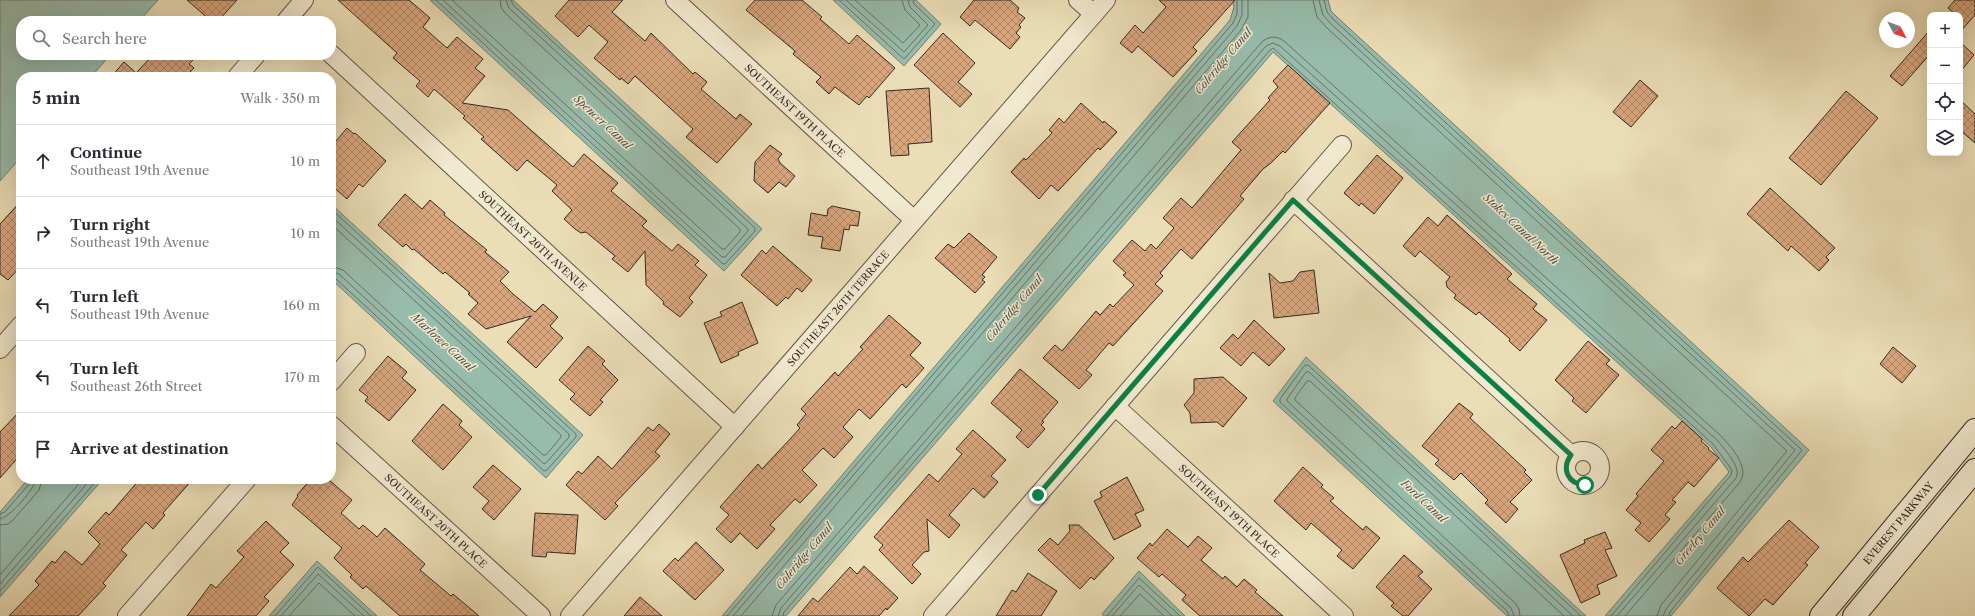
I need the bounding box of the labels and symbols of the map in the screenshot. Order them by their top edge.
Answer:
north arrow [1879,12,1915,48]
water label: Coleridge Canal [1191,24,1256,97]
street label: SOUTHEAST 19TH PLACE [742,61,848,160]
water label: Spencer Canal [571,91,636,153]
street label: SOUTHEAST 20TH AVENUE [476,188,590,294]
water label: Stokes Canal North [1480,190,1562,268]
street label: SOUTHEAST 26TH TERRACE [784,248,892,369]
water label: Coleridge Canal [982,271,1047,344]
water label: Marlowe Canal [407,309,479,375]
street label: SOUTHEAST 19TH PLACE [1176,462,1282,561]
street label: SOUTHEAST 20TH PLACE [382,471,490,571]
water label: Ford Canal [1398,476,1451,527]
route start [1576,476,1594,494]
street label: EVEREST PARKWAY [1860,478,1937,567]
route end [1029,486,1047,504]
water label: Greeley Canal [1672,503,1729,568]
water label: Coleridge Canal [772,519,837,592]

